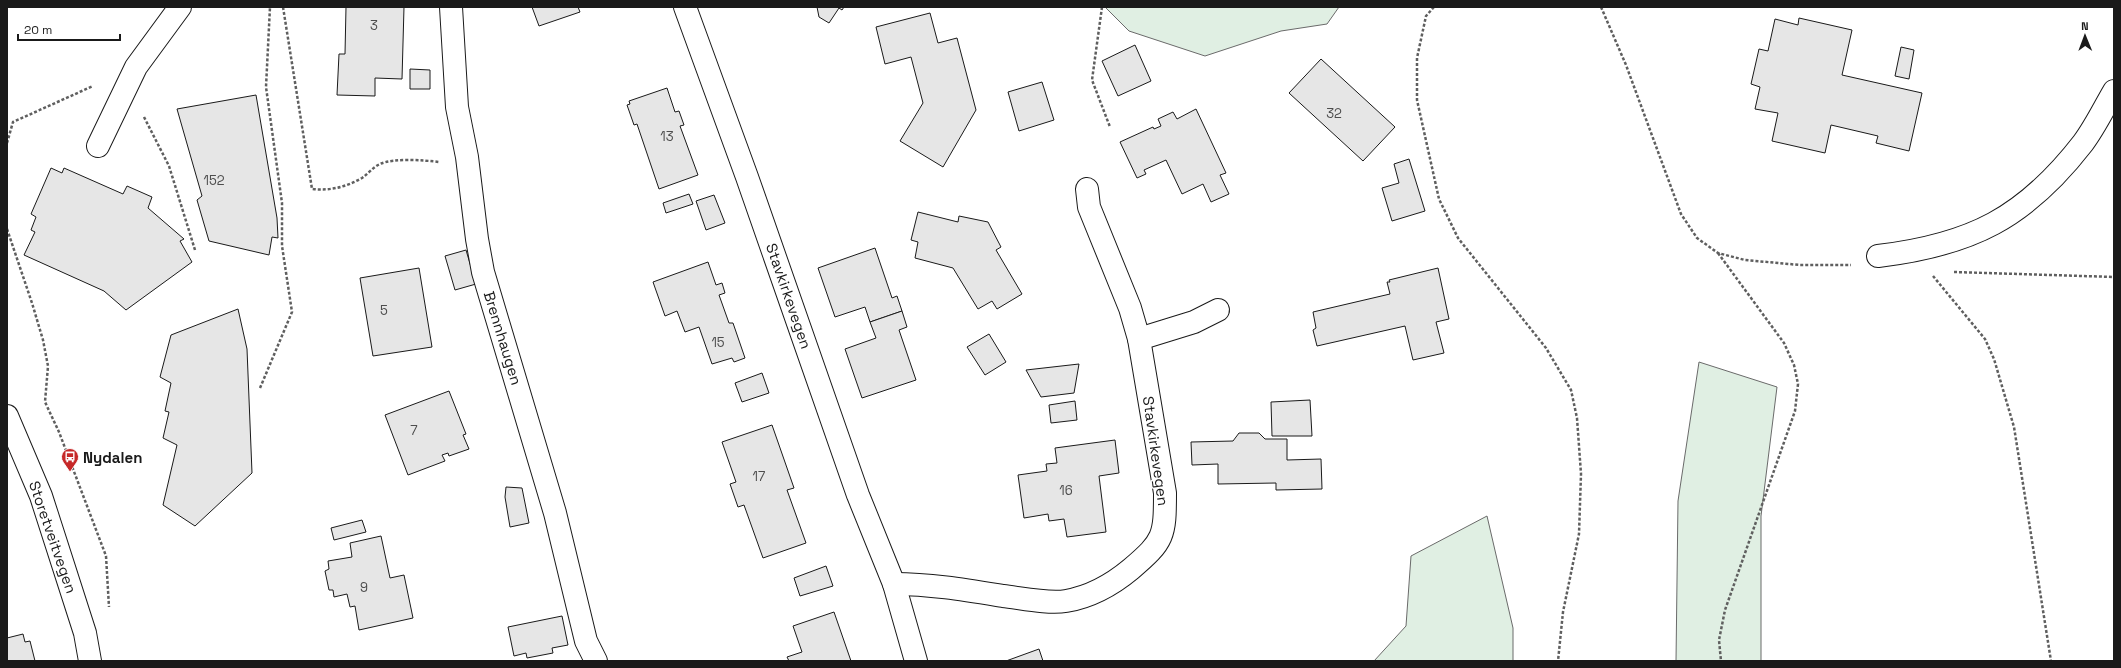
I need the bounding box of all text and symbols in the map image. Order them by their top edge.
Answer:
scale bar [18,16,120,42]
north arrow [2065,16,2105,56]
house number: 3 [370,17,378,34]
text: N [2081,19,2089,33]
text: 20 m [24,22,52,38]
house number: 32 [1326,105,1342,122]
house number: 13 [660,128,674,145]
house number: 152 [204,172,225,189]
street label: Stavkirkevegen [762,241,816,351]
street label: Brennhaugen [480,289,526,387]
house number: 5 [380,302,388,319]
house number: 15 [711,334,725,351]
street label: Stavkirkevegen [1139,395,1173,507]
house number: 7 [410,422,418,439]
bus stop icon: Nydalen [60,447,80,472]
place label: Nydalen [83,448,142,467]
house number: 17 [753,468,765,485]
street label: Storetveitvegen [25,478,81,596]
house number: 16 [1059,482,1073,499]
house number: 9 [360,579,368,596]

